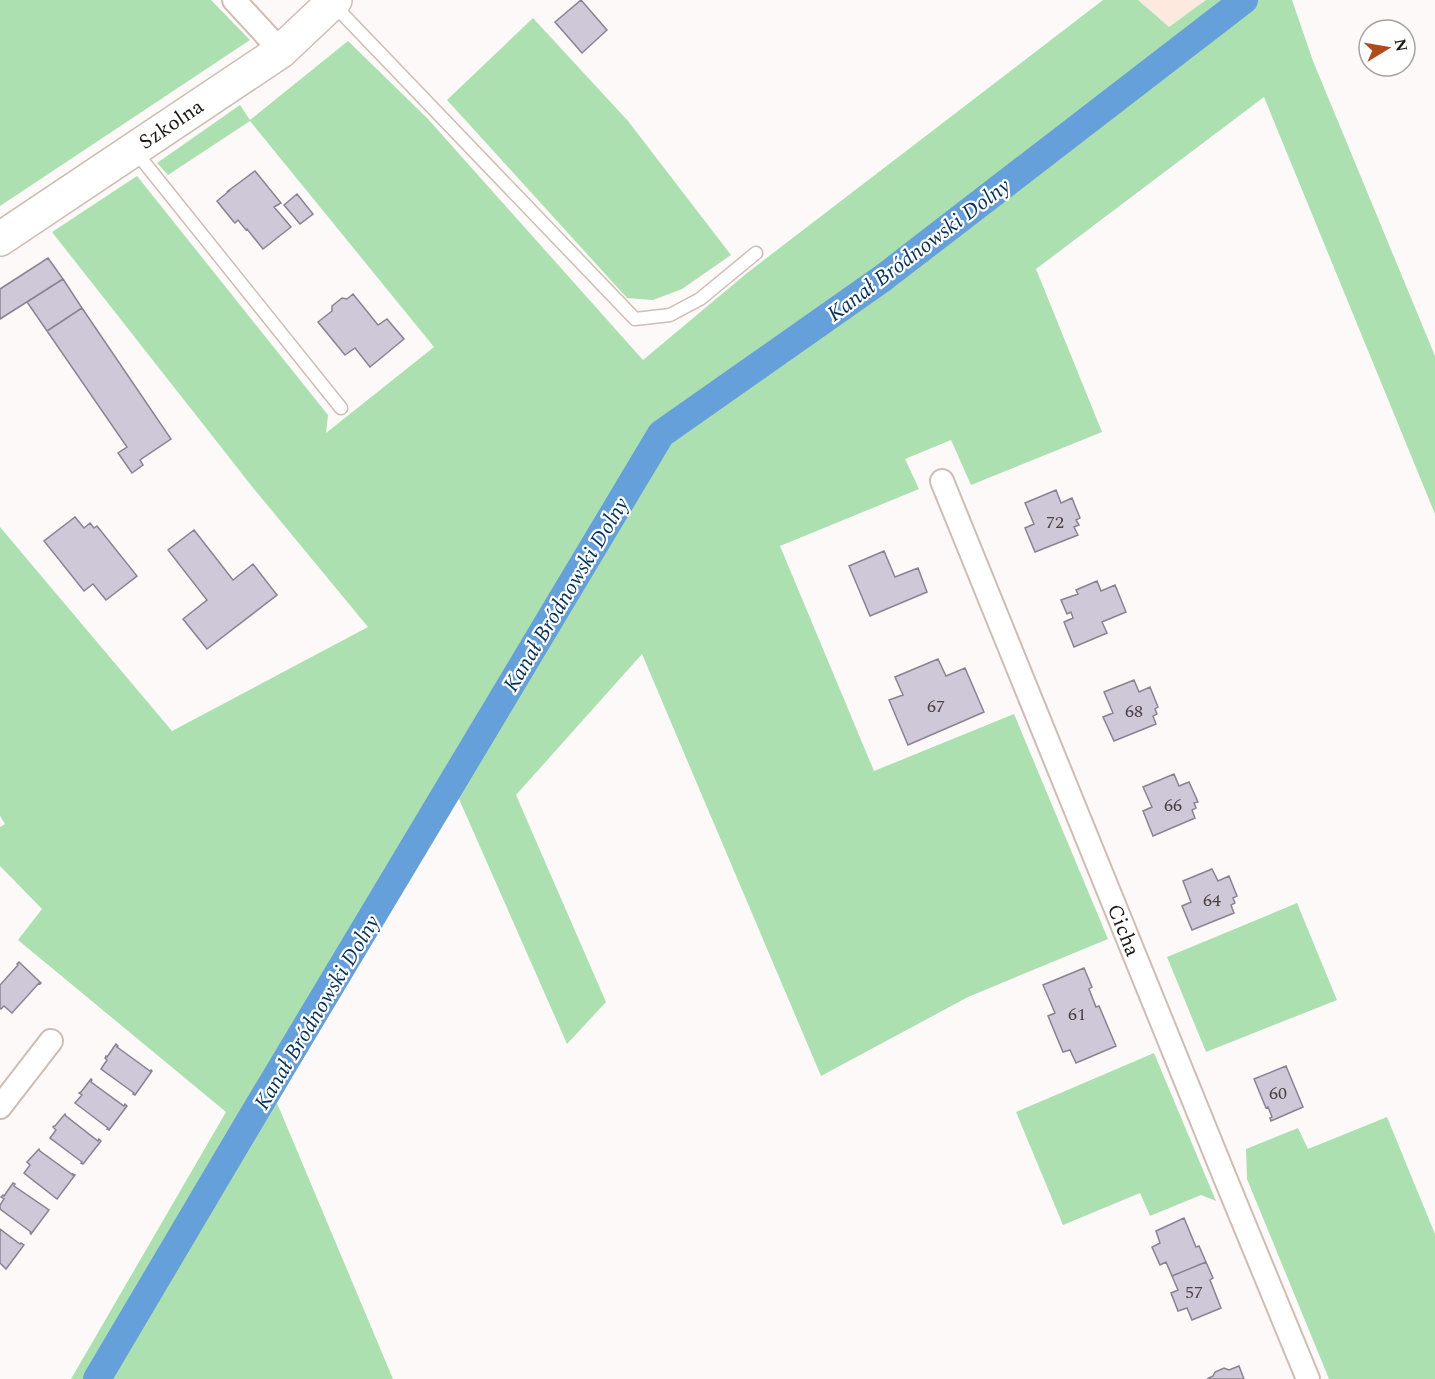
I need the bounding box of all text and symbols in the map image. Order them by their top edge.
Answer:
north arrow [1357,18,1417,78]
text: N [1388,37,1414,54]
street label: Szkolna [133,91,211,158]
water label: Kanał Bródnowski Dolny [820,170,1018,330]
water label: Kanał Bródnowski Dolny [495,491,638,699]
house number: 72 [1046,509,1064,536]
house number: 67 [927,693,945,720]
house number: 68 [1125,698,1143,725]
house number: 66 [1164,792,1182,819]
house number: 64 [1203,887,1221,914]
street label: Cicha [1098,899,1148,962]
water label: Kanał Bródnowski Dolny [246,909,389,1117]
house number: 61 [1068,1001,1086,1028]
house number: 60 [1269,1080,1287,1107]
house number: 57 [1185,1279,1203,1306]

